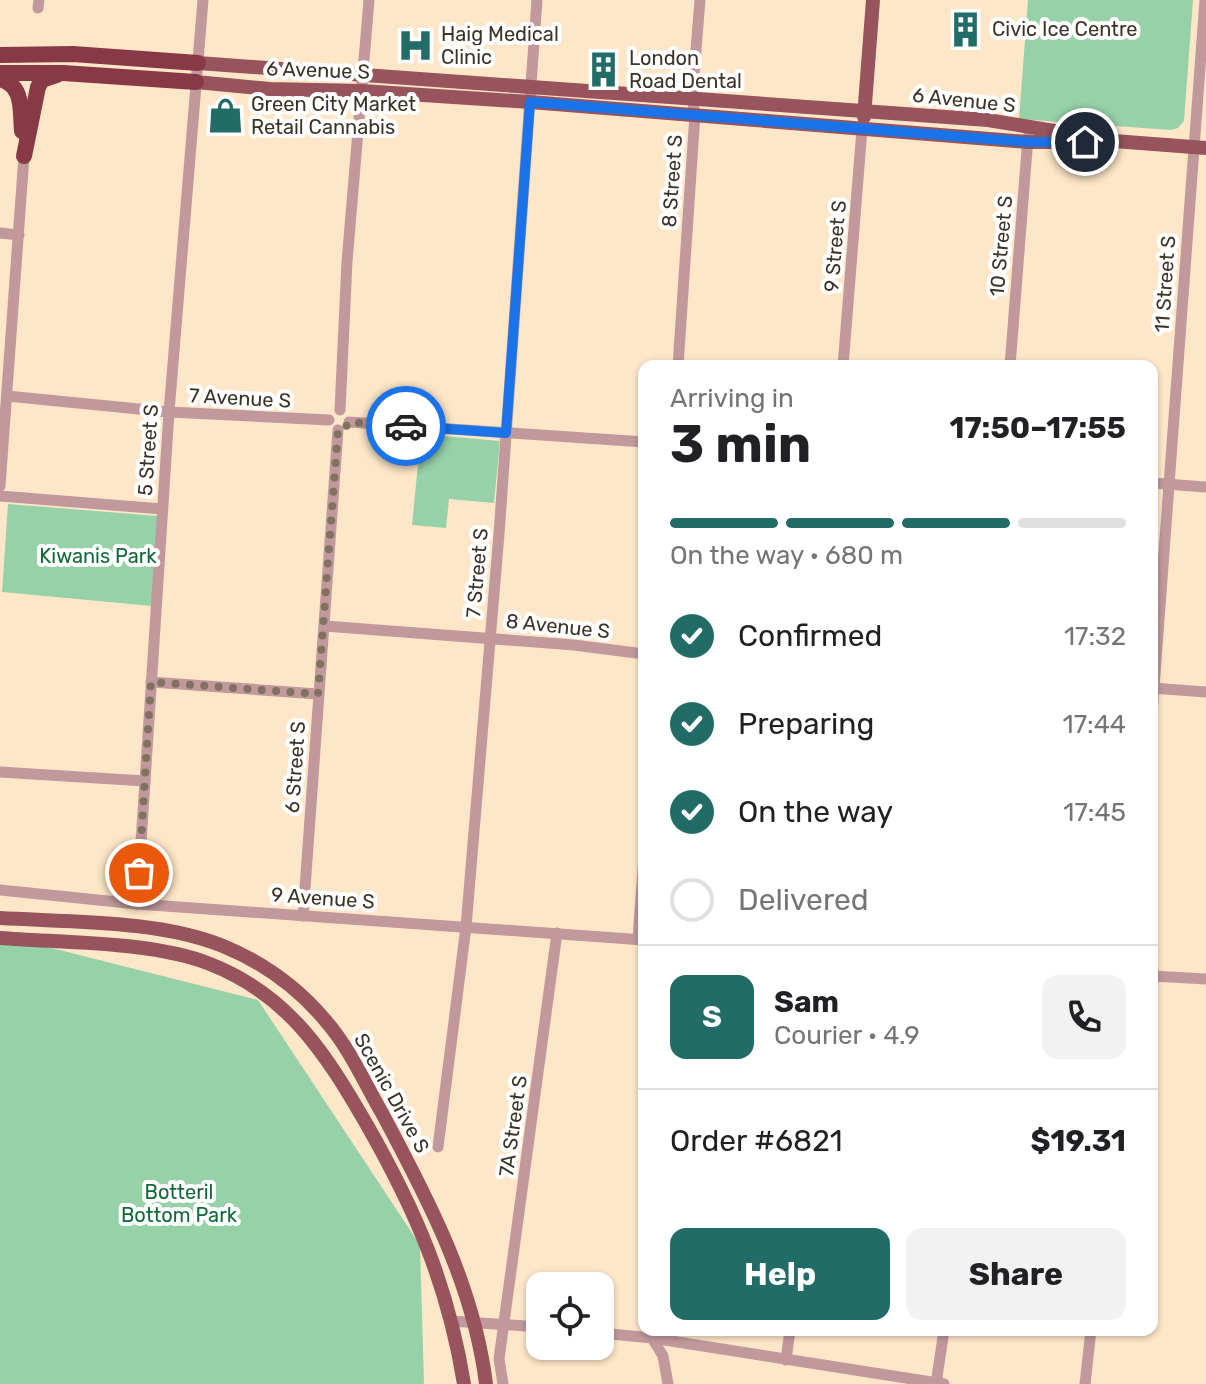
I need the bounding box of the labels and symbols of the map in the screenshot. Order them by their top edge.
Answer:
building icon: Civic Ice Centre [947,10,985,48]
place label: Civic Ice Centre [992,17,1138,41]
place label: Haig Medical Clinic [441,22,559,69]
hospital icon: Haig Medical Clinic [396,27,434,65]
place label: London Road Dental [629,46,742,93]
building icon: London Road Dental [584,50,622,88]
street label: 6 Avenue S [266,56,370,84]
street label: 6 Avenue S [911,83,1017,117]
place label: Green City Market Retail Cannabis [251,92,416,139]
shop icon: Green City Market Retail Cannabis [206,96,244,134]
pin [1051,108,1119,176]
street label: 8 Street S [657,134,687,228]
street label: 10 Street S [985,194,1017,298]
street label: 9 Street S [819,199,851,293]
street label: 11 Street S [1150,235,1180,333]
street label: 7 Avenue S [188,383,292,413]
courier [366,386,446,466]
street label: 5 Street S [133,403,163,497]
street label: 7 Street S [461,527,493,619]
park label: Kiwanis Park [39,544,157,568]
street label: 8 Avenue S [505,609,611,643]
street label: 6 Street S [280,720,310,814]
pin [105,839,173,907]
street label: 9 Avenue S [270,882,376,914]
street label: Scenic Drive S [349,1029,435,1157]
street label: 7A Street S [494,1074,532,1178]
park label: Botteril Bottom Park [121,1180,238,1227]

